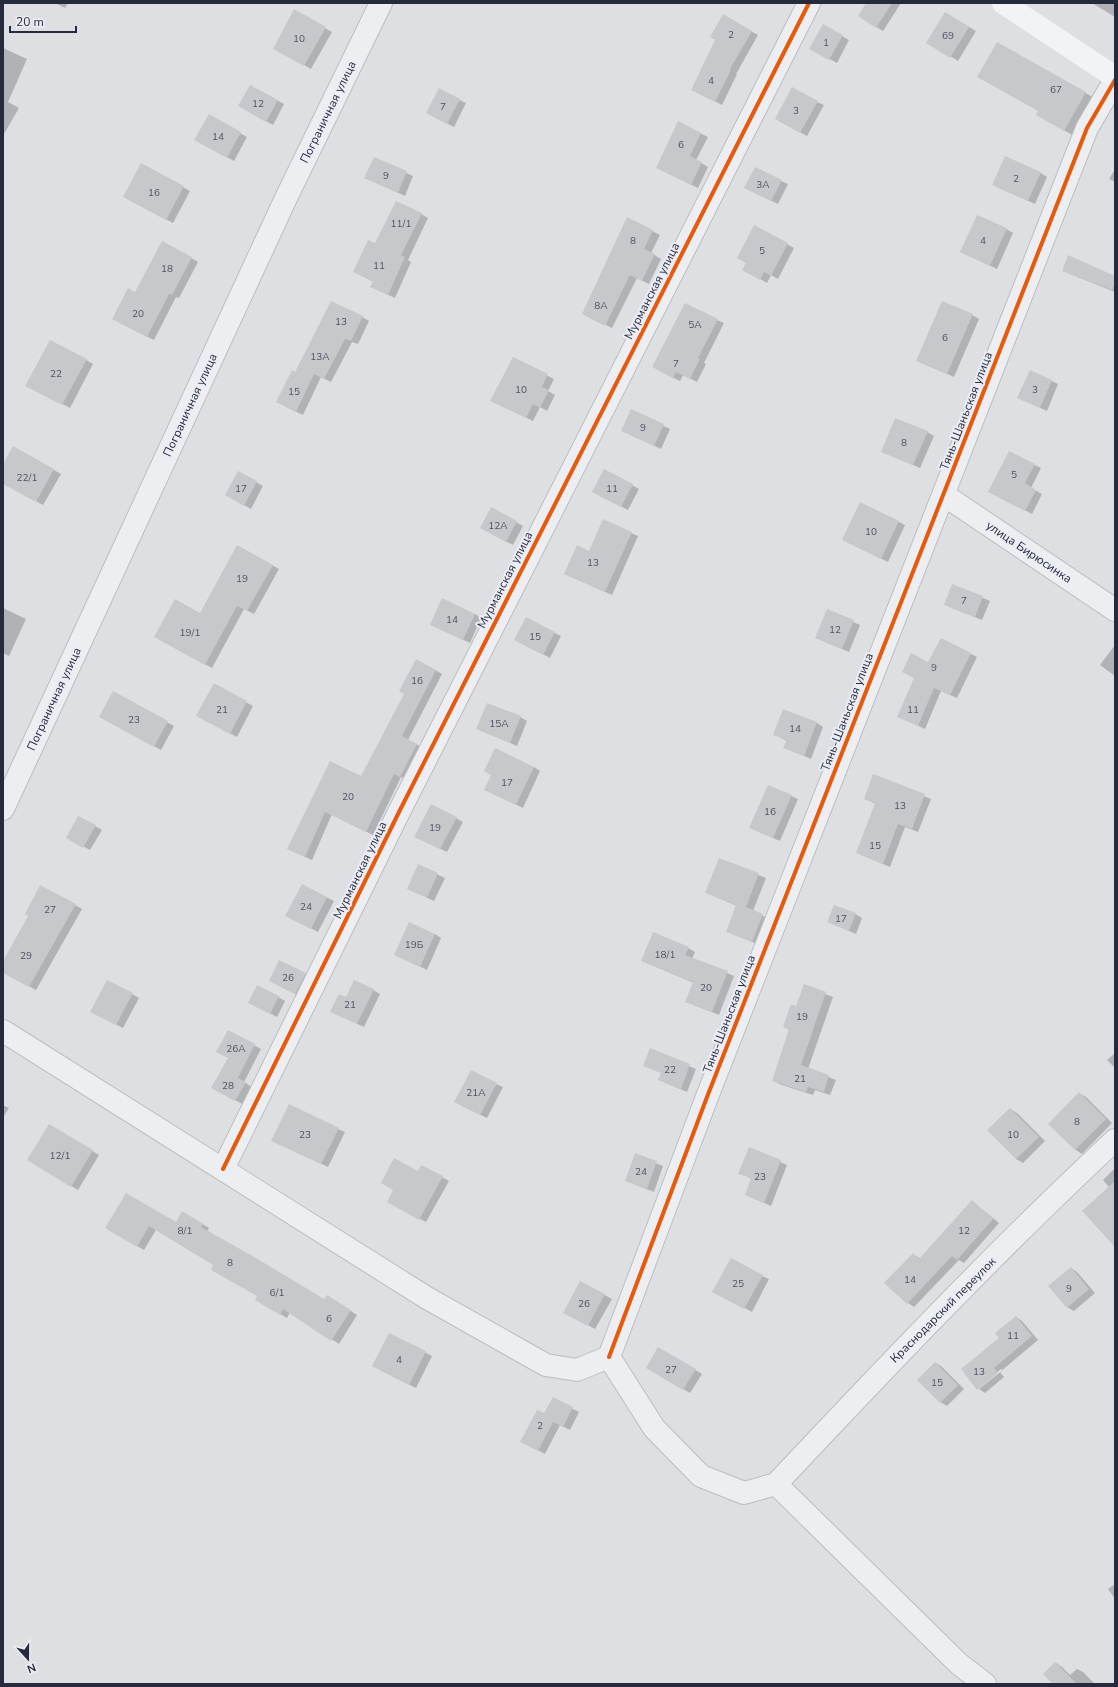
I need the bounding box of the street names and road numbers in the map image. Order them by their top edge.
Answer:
street label: Пограничная улица [296,58,360,166]
street label: Мурманская улица [621,240,683,342]
street label: Тянь-Шаньская улица [936,350,996,472]
street label: Пограничная улица [159,351,221,459]
street label: улица Бирюсинка [983,517,1075,587]
street label: Мурманская улица [474,529,536,631]
street label: Пограничная улица [23,645,85,753]
street label: Тянь-Шаньская улица [817,651,877,773]
street label: Мурманская улица [329,819,391,921]
street label: Тянь-Шаньская улица [699,953,759,1075]
street label: Краснодарский переулок [887,1253,1000,1366]

